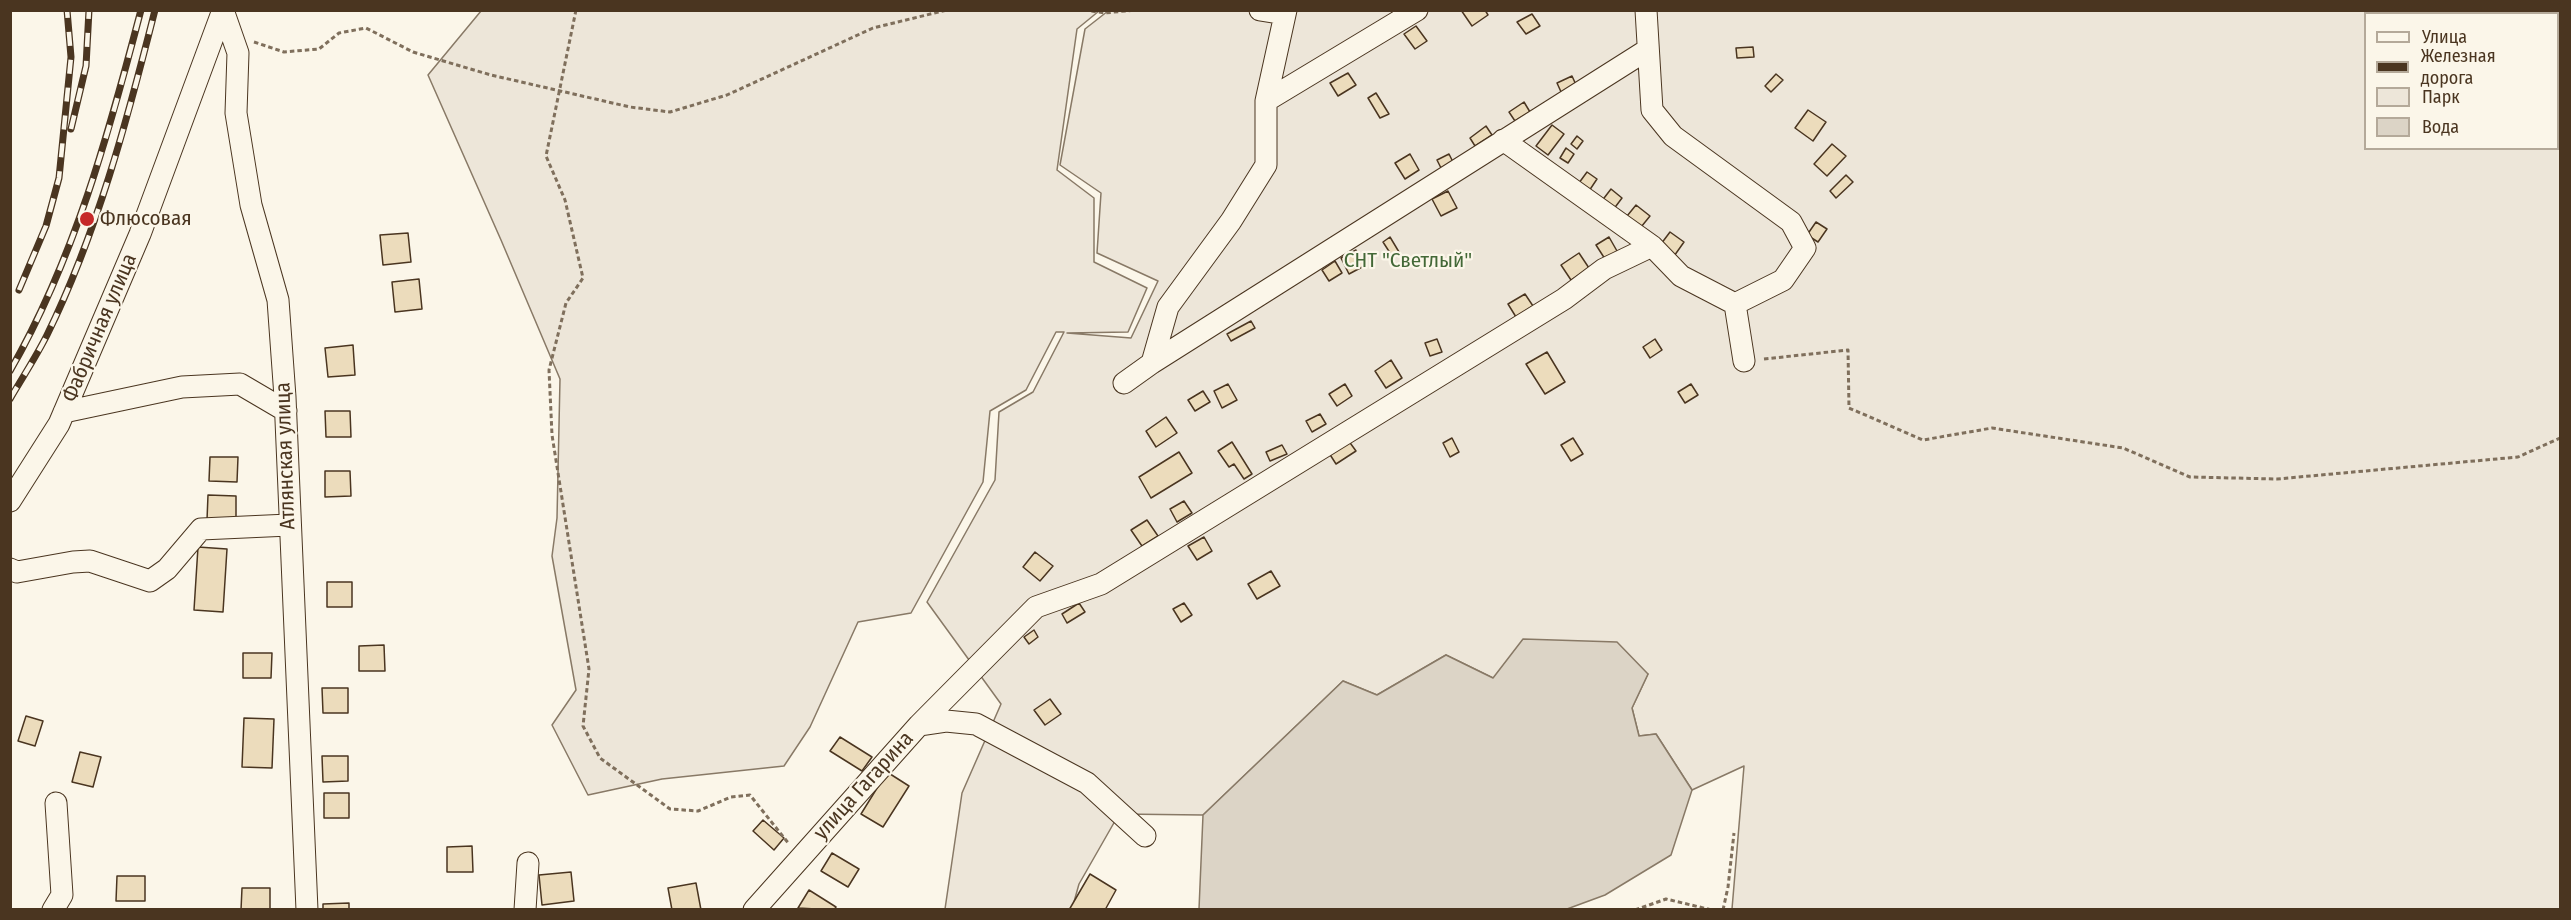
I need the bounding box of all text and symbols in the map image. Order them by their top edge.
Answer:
legend [2364,12,2559,150]
text: Улица [2422,26,2467,48]
text: Железная дорога [2421,45,2496,89]
text: Парк [2422,86,2460,108]
text: Вода [2422,116,2459,138]
place label: Флюсовая [100,206,192,232]
marker: Флюсовая [78,210,96,228]
park label: СНТ "Светлый" [1344,248,1472,274]
street label: Фабричная улица [57,250,143,406]
street label: Атлянская улица [271,382,301,530]
street label: улица Гагарина [809,727,919,845]

